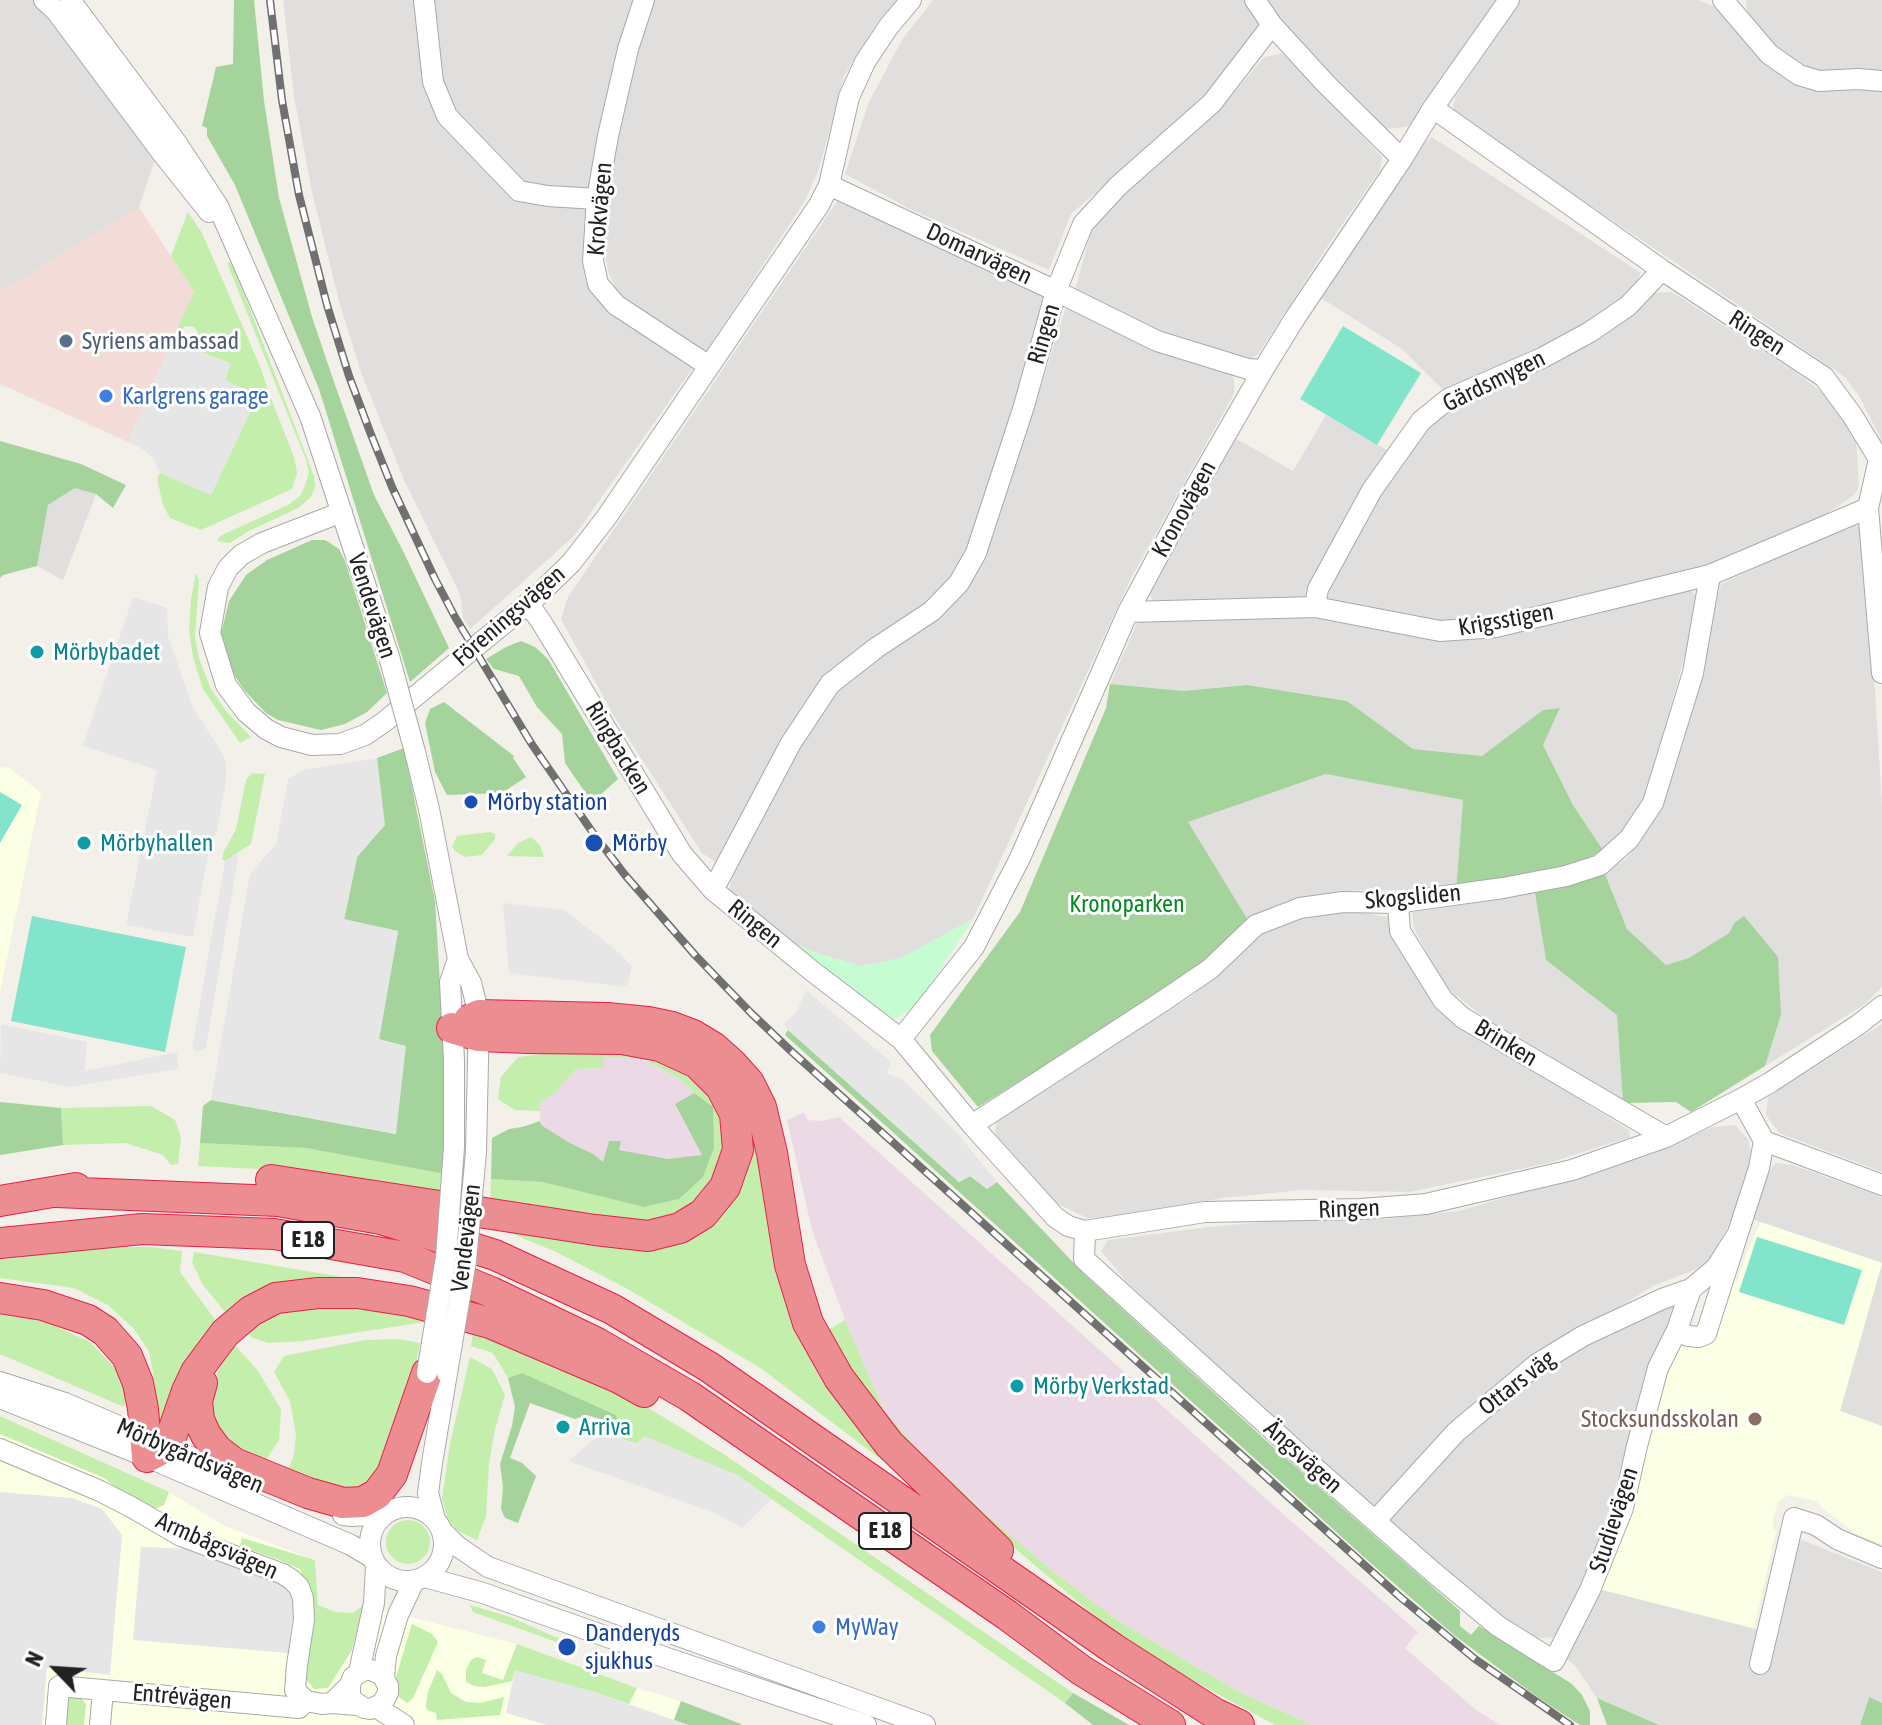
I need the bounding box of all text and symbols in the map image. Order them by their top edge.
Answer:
street label: Krokvägen [582,161,618,257]
street label: Domarvägen [922,217,1036,291]
street label: Ringen [1022,300,1066,368]
street label: Ringen [1723,304,1791,362]
place label: Syriens ambassad [82,327,239,355]
marker: Syriens ambassad [57,332,75,350]
street label: Gärdsmygen [1438,344,1550,418]
place label: Karlgrens garage [122,382,269,410]
marker: Karlgrens garage [97,387,115,405]
street label: Kronovägen [1146,456,1222,562]
street label: Vendevägen [341,550,403,662]
street label: Föreningsvägen [447,559,571,673]
street label: Krigsstigen [1456,597,1556,643]
place label: Mörbybadet [53,638,160,666]
marker: Mörbybadet [28,643,46,661]
street label: Ringbacken [579,696,657,800]
place label: Mörby station [487,788,608,816]
marker: Mörby station [462,793,480,811]
place label: Mörbyhallen [100,829,213,857]
place label: Mörby [612,829,667,857]
marker: Mörby [583,832,605,854]
marker: Mörbyhallen [75,834,93,852]
street label: Skogsliden [1364,878,1462,916]
park label: Kronoparken [1069,890,1185,918]
street label: Ringen [722,893,788,955]
street label: Brinken [1469,1013,1543,1073]
street label: Vendevägen [445,1182,487,1294]
street label: Ringen [1318,1194,1380,1224]
road number: E 18 [282,1222,334,1258]
street label: Ottars väg [1473,1344,1561,1422]
place label: Mörby Verkstad [1033,1372,1169,1400]
marker: Mörby Verkstad [1008,1377,1026,1395]
place label: Stocksundsskolan [1581,1405,1739,1433]
marker: Stocksundsskolan [1746,1410,1764,1428]
street label: Mörbygårdsvägen [112,1412,268,1500]
place label: Arriva [579,1413,631,1441]
street label: Ängsvägen [1258,1414,1348,1500]
marker: Arriva [554,1418,572,1436]
street label: Studievägen [1583,1464,1645,1576]
street label: Armbågsvägen [151,1506,283,1586]
road number: E 18 [859,1513,911,1549]
place label: MyWay [835,1613,899,1641]
marker: MyWay [810,1618,828,1636]
place label: Danderyds sjukhus [585,1619,680,1675]
north arrow [16,1629,96,1709]
marker: Danderyds sjukhus [556,1636,578,1658]
text: N [20,1647,49,1670]
street label: Entrévägen [131,1678,233,1716]

